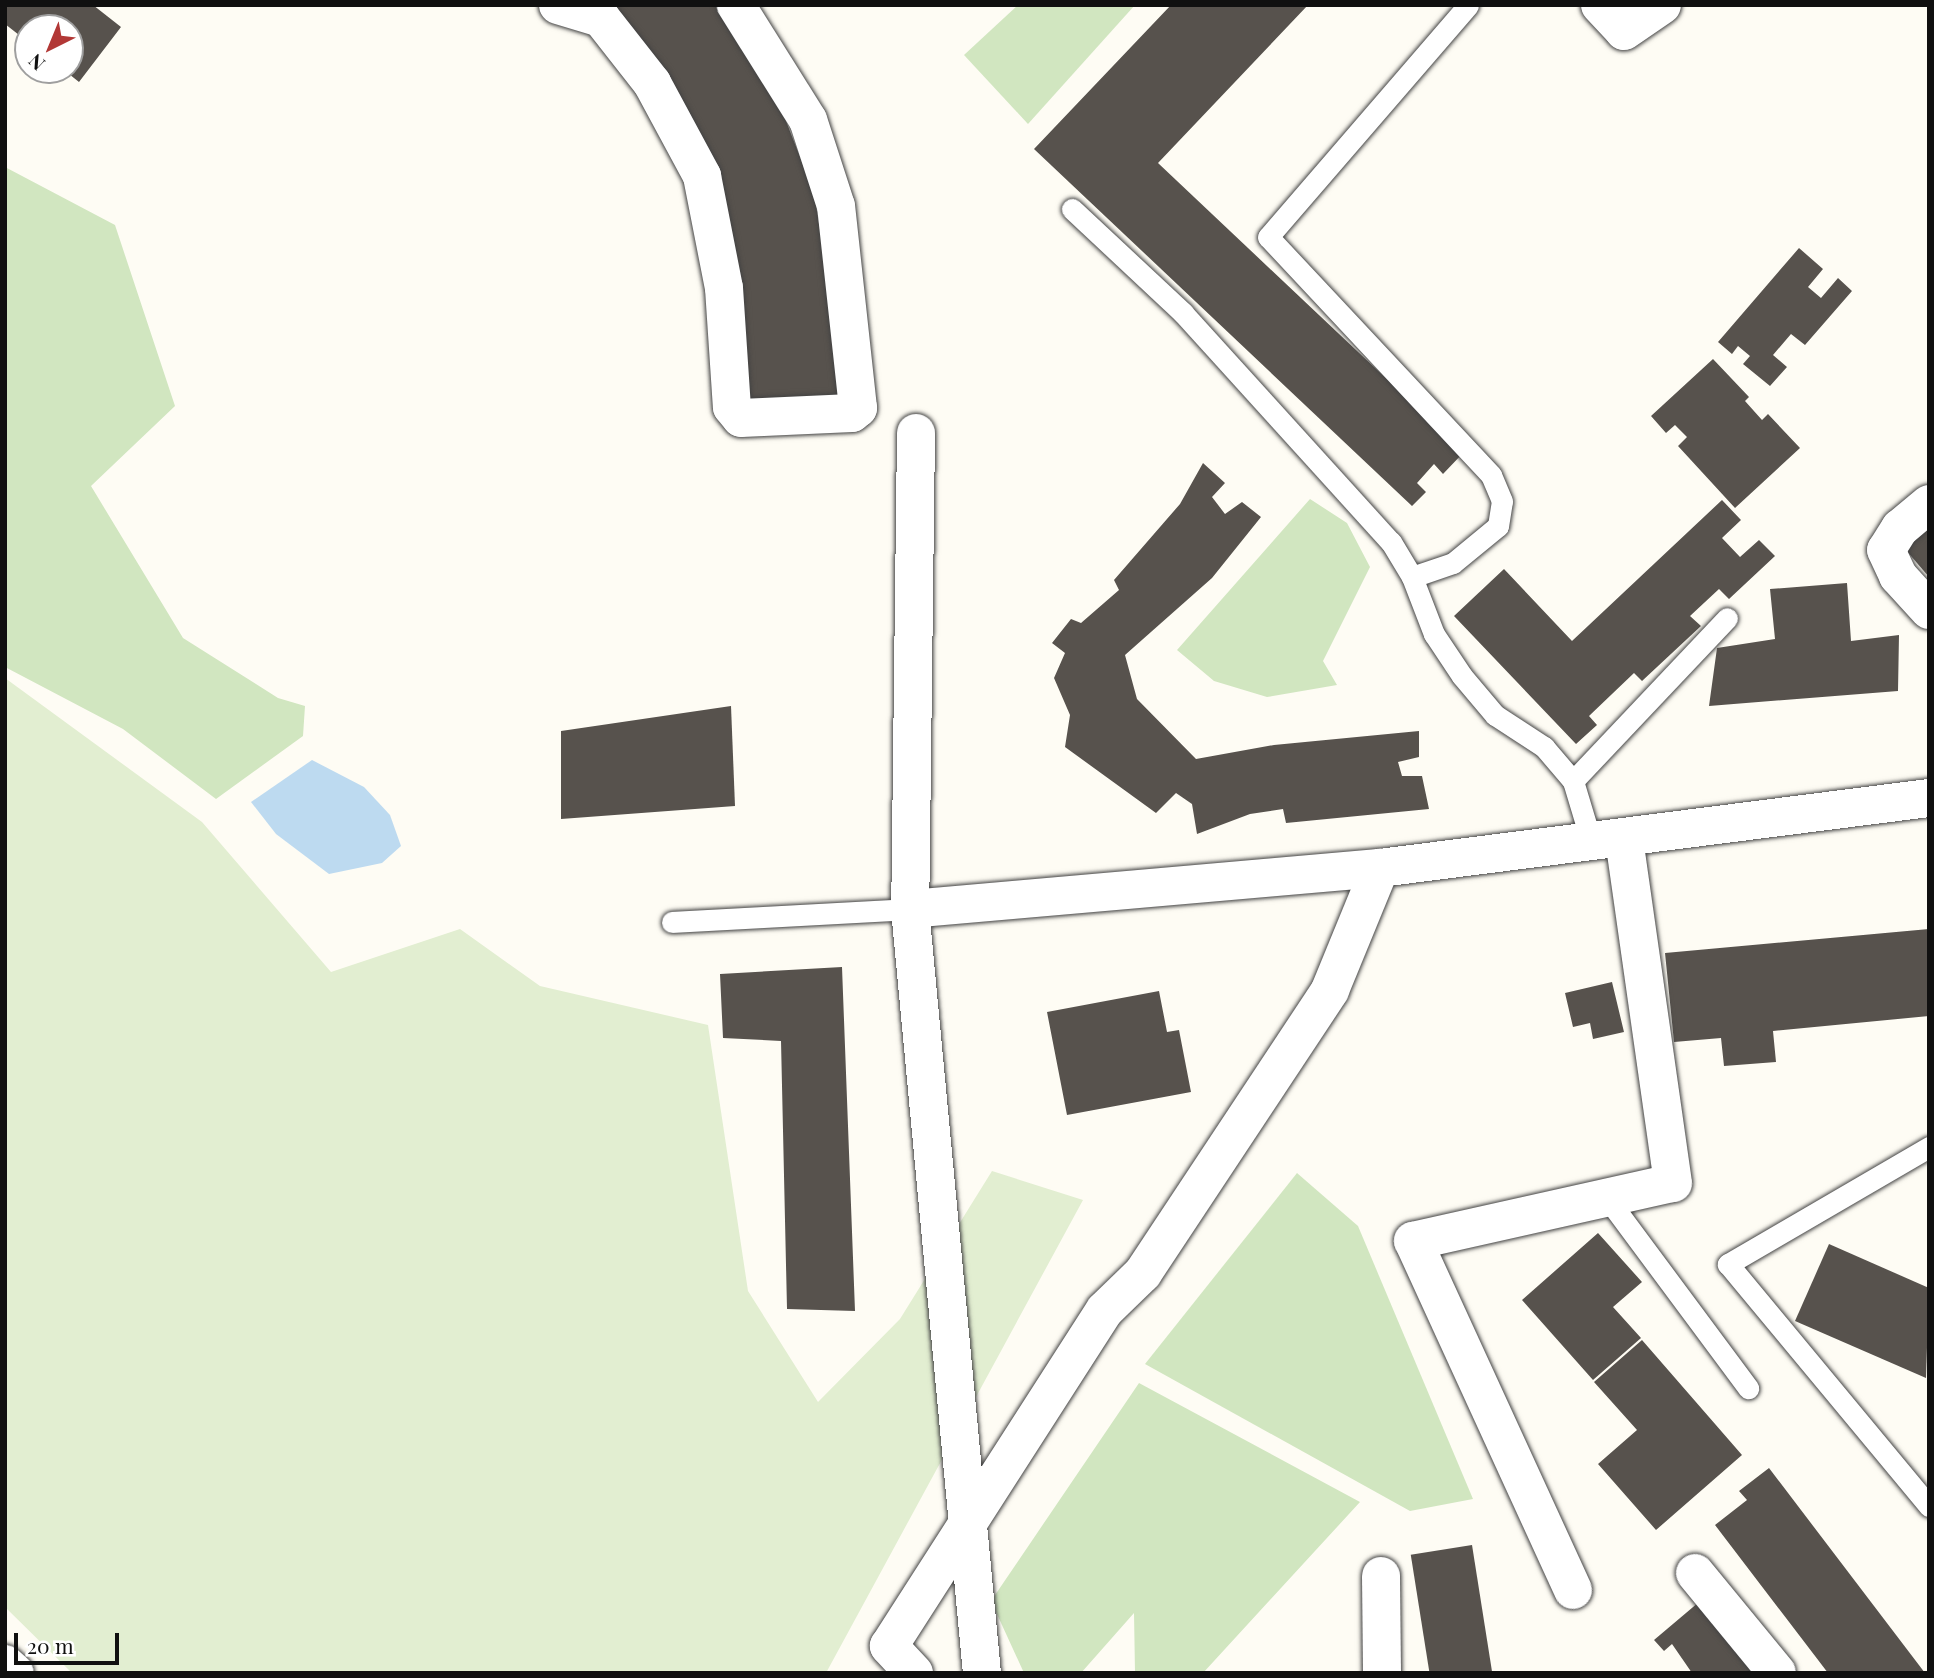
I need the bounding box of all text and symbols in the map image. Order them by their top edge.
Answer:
north arrow [14,14,84,84]
text: N [22,49,50,77]
scale bar [18,1618,122,1662]
text: 20 m [27,1631,74,1659]

